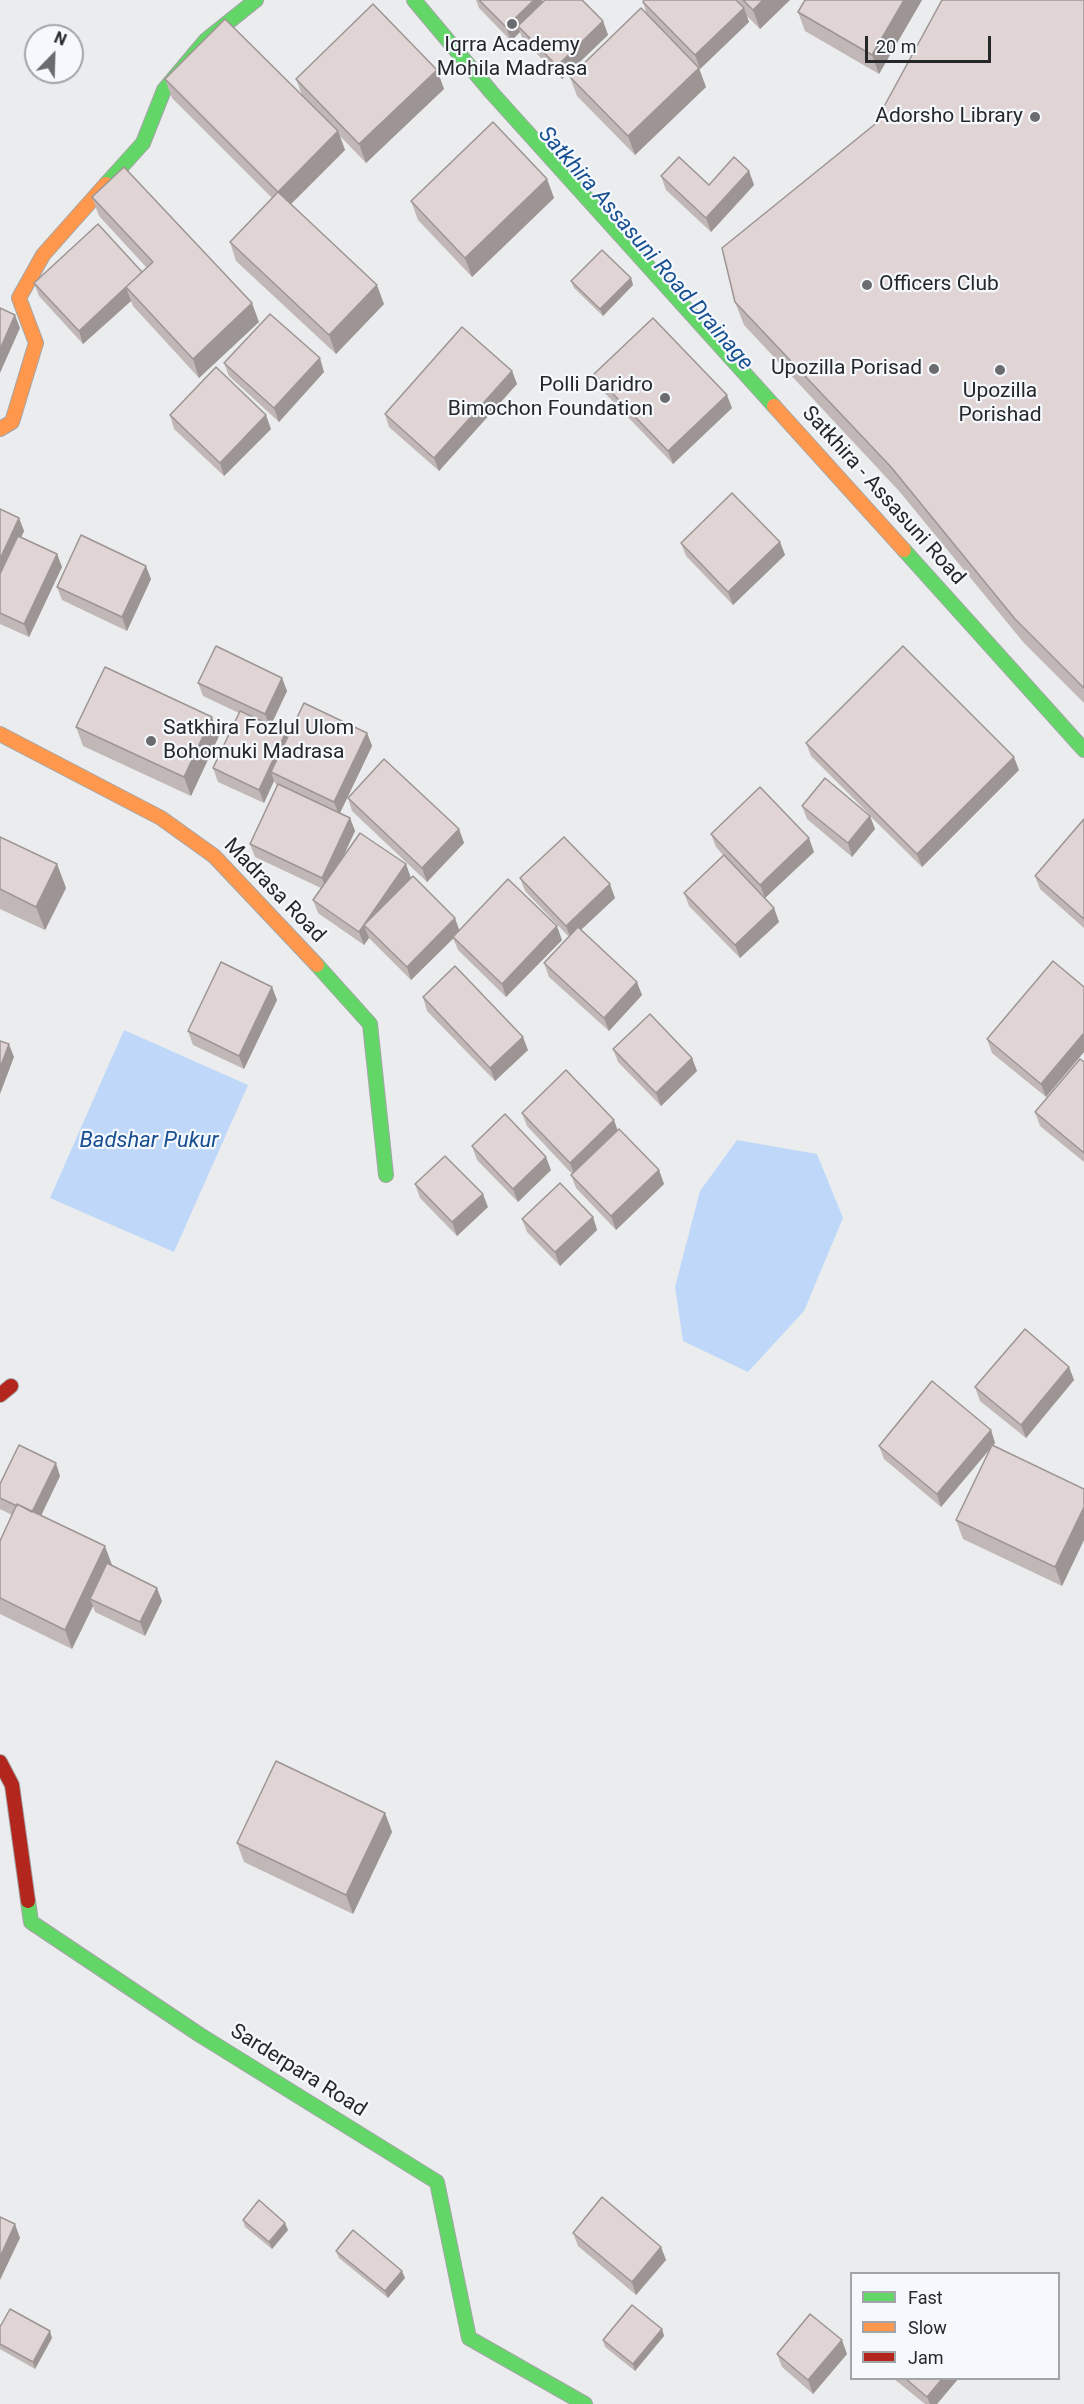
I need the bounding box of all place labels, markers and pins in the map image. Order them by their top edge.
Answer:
marker: Iqrra Academy Mohila Madrasa [505,17,519,31]
place label: Iqrra Academy Mohila Madrasa [437,33,587,83]
place label: Adorsho Library [875,104,1023,130]
marker: Adorsho Library [1028,110,1042,124]
place label: Officers Club [879,272,999,298]
marker: Officers Club [860,278,874,292]
place label: Upozilla Porisad [771,356,922,382]
marker: Upozilla Porisad [927,362,941,376]
marker: Upozilla Porishad [993,363,1007,377]
place label: Polli Daridro Bimochon Foundation [448,373,653,423]
place label: Upozilla Porishad [959,379,1041,429]
marker: Polli Daridro Bimochon Foundation [658,391,672,405]
place label: Satkhira Fozlul Ulom Bohomuki Madrasa [163,716,354,766]
marker: Satkhira Fozlul Ulom Bohomuki Madrasa [144,734,158,748]

